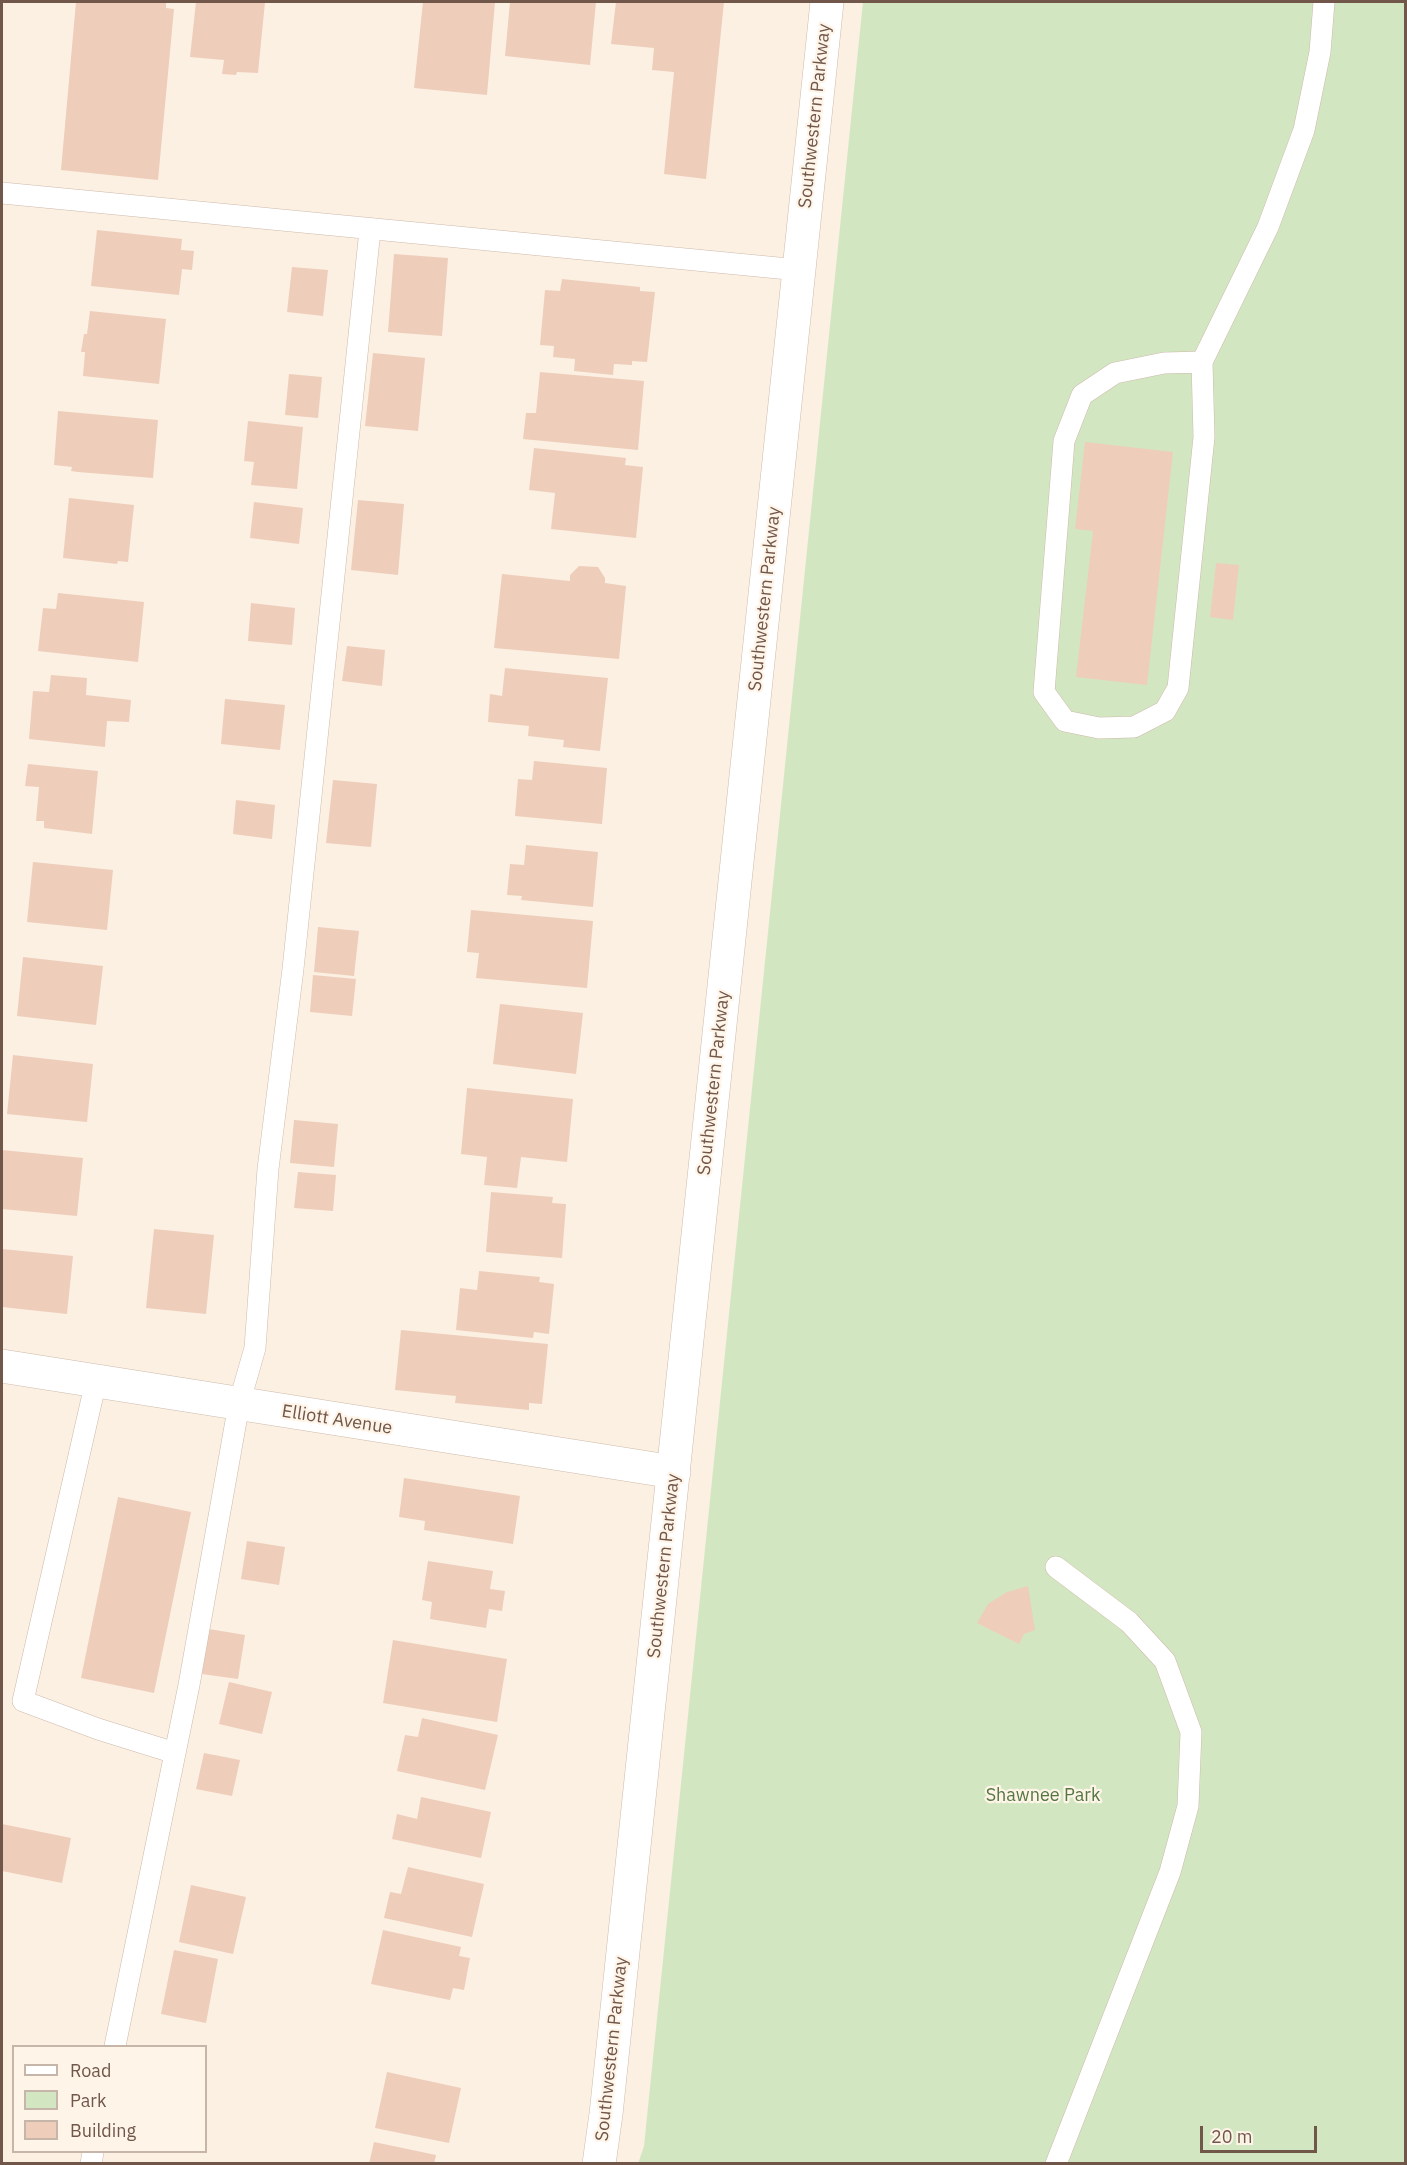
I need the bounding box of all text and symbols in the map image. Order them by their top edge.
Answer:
street label: Southwestern Parkway [795,23,835,209]
street label: Southwestern Parkway [745,506,785,692]
street label: Southwestern Parkway [694,990,734,1176]
street label: Elliott Avenue [280,1401,394,1439]
street label: Southwestern Parkway [644,1473,684,1659]
park label: Shawnee Park [986,1785,1100,1807]
street label: Southwestern Parkway [592,1956,632,2142]
legend [12,2045,207,2153]
text: Road [70,2059,111,2082]
text: Park [70,2089,106,2112]
scale bar [1203,2114,1320,2152]
text: Building [70,2119,136,2142]
text: 20 m [1211,2125,1253,2148]

